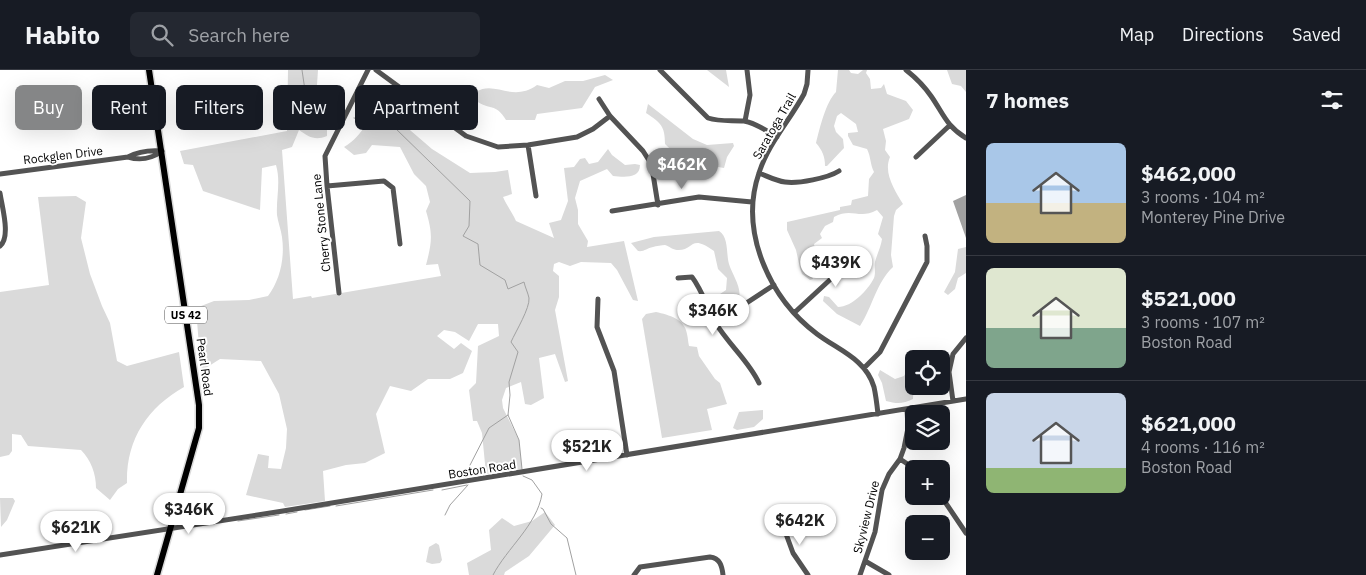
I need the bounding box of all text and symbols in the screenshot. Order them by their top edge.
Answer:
search box [130,12,480,57]
text: Habito [25,19,100,51]
icon: search [148,21,176,49]
text: Search here [188,23,290,47]
text: Map [1119,23,1154,46]
text: Directions [1182,23,1264,46]
text: Saved [1292,23,1341,46]
chip: Buy [15,85,82,130]
chip: Rent [92,85,166,130]
chip: Filters [176,85,263,130]
chip: New [273,85,345,130]
chip: Apartment [355,85,478,130]
text: 7 homes [986,86,1069,114]
icon: filters [1318,86,1346,114]
street label: Saratoga Trail [749,90,799,162]
street label: Rockglen Drive [22,143,104,167]
pin: $462K [647,148,717,190]
text: $462K [657,154,707,174]
text: $462,000 [1141,159,1236,187]
icon: home [1026,163,1086,223]
street label: Cherry Stone Lane [308,173,334,273]
text: 3 rooms · 104 m² [1141,187,1265,207]
text: Monterey Pine Drive [1141,207,1285,227]
pin: $439K [801,246,871,288]
text: $439K [811,252,861,272]
text: $521,000 [1141,284,1236,312]
icon: home [1026,288,1086,348]
pin: $346K [678,294,748,336]
text: $346K [688,300,738,320]
road number: US 42 [165,306,207,324]
text: 3 rooms · 107 m² [1141,312,1265,332]
text: Boston Road [1141,332,1232,352]
street label: Pearl Road [194,337,216,397]
map controls [905,350,950,560]
button: locate [905,350,950,395]
button: layers [905,405,950,450]
text: $621,000 [1141,409,1236,437]
icon: home [1026,413,1086,473]
pin: $521K [552,430,622,472]
text: $521K [562,436,612,456]
text: 4 rooms · 116 m² [1141,437,1265,457]
street label: Boston Road [447,456,517,482]
text: Boston Road [1141,457,1232,477]
button: + [905,460,950,505]
street label: Skyview Drive [850,479,882,555]
pin: $346K [154,492,224,535]
text: $346K [164,499,214,519]
pin: $642K [765,504,835,546]
pin: $621K [41,510,111,553]
text: $642K [775,510,825,530]
button: − [905,515,950,560]
text: $621K [51,517,101,537]

